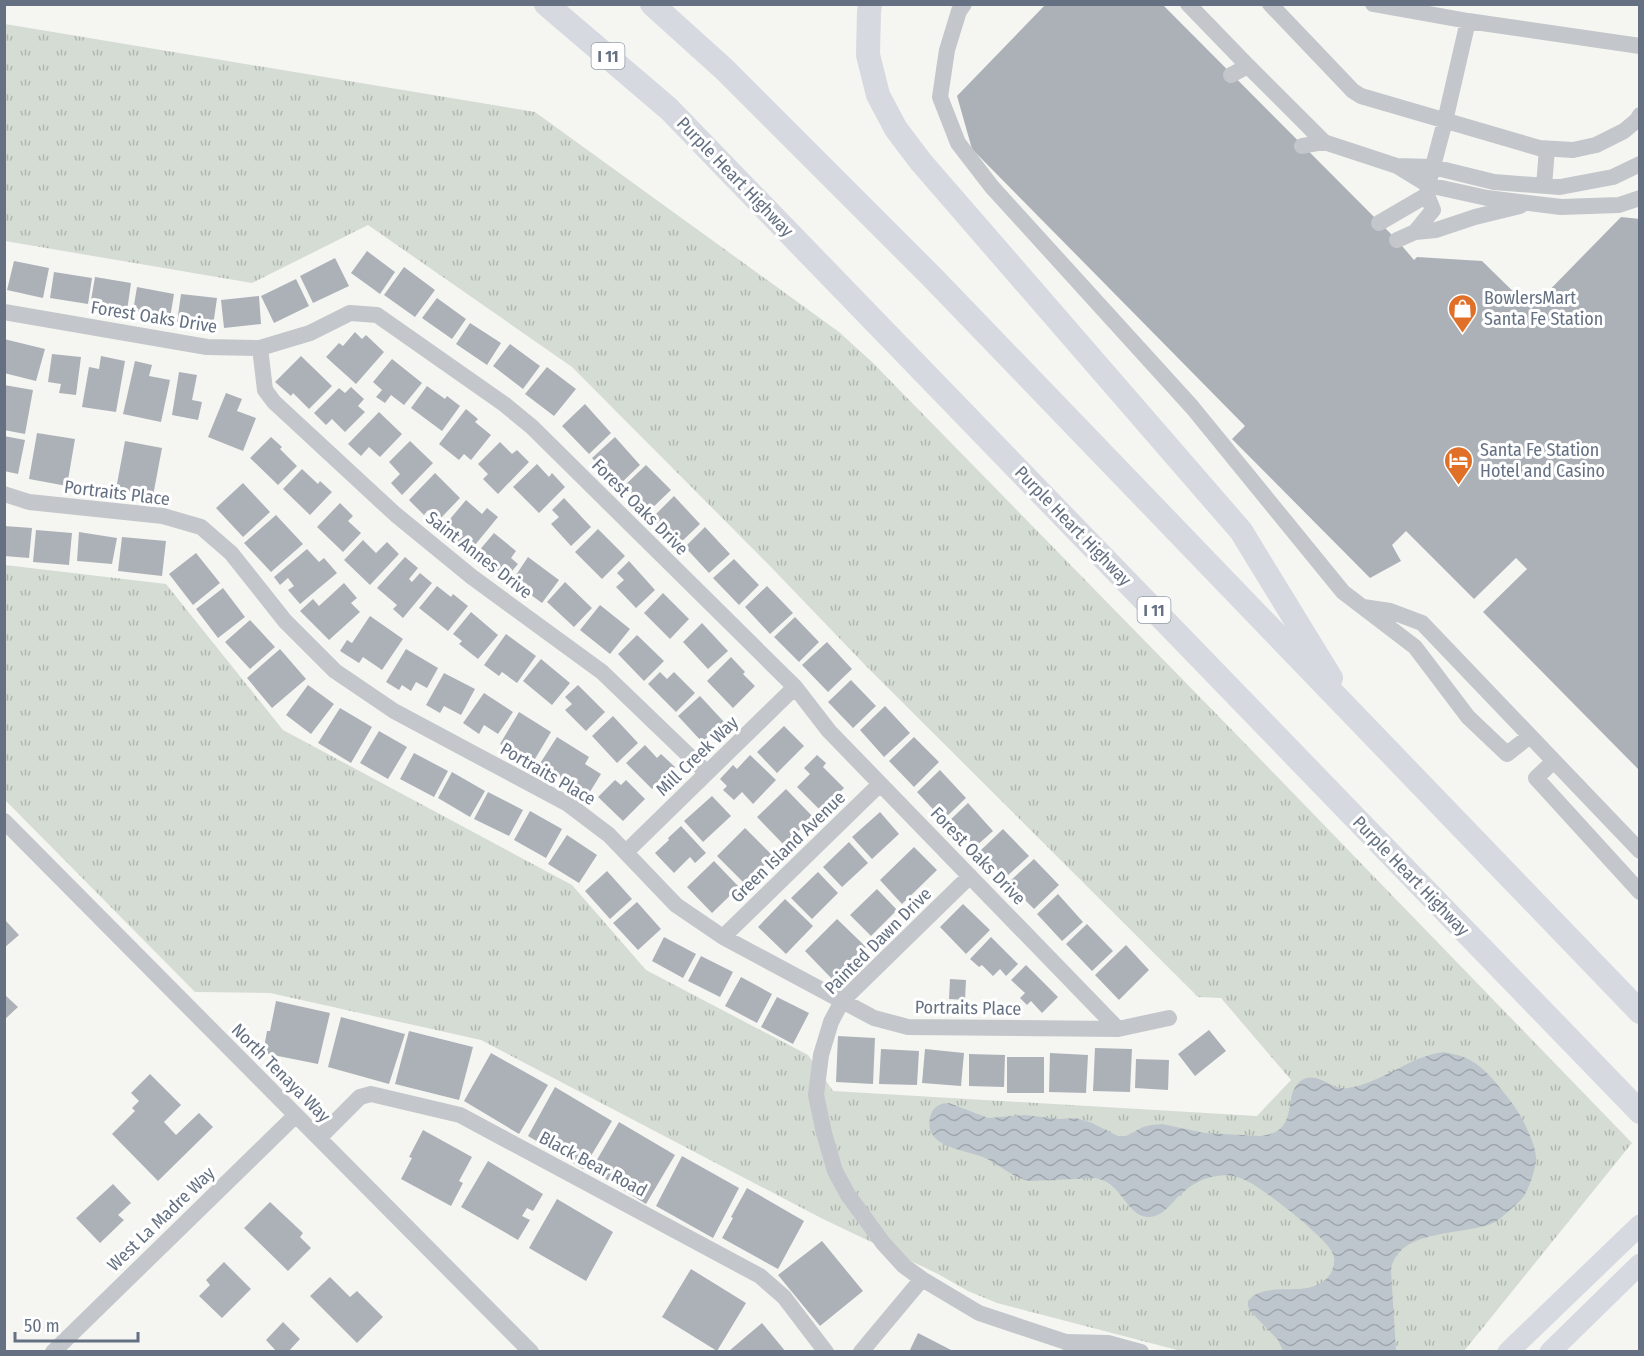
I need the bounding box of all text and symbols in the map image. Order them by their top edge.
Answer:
road number: I 11 [592,43,624,69]
street label: Purple Heart Highway [672,112,798,242]
place label: BowlersMart Santa Fe Station [1484,287,1603,330]
shop icon: BowlersMart Santa Fe Station [1447,292,1479,334]
street label: Forest Oaks Drive [89,296,219,338]
place label: Santa Fe Station Hotel and Casino [1480,439,1605,482]
hotel icon: Santa Fe Station Hotel and Casino [1443,444,1475,486]
street label: Forest Oaks Drive [587,454,693,560]
street label: Purple Heart Highway [1010,461,1136,591]
street label: Portraits Place [63,476,171,510]
street label: Saint Annes Drive [421,507,537,604]
road number: I 11 [1138,597,1170,623]
street label: Mill Creek Way [651,711,743,801]
street label: Portraits Place [496,738,600,810]
street label: Green Island Avenue [726,787,850,907]
street label: Forest Oaks Drive [926,803,1030,910]
street label: Purple Heart Highway [1348,811,1474,941]
street label: Painted Dawn Drive [820,883,936,999]
street label: Portraits Place [915,996,1021,1020]
street label: North Tenaya Way [227,1019,335,1127]
street label: Black Bear Road [535,1126,651,1202]
street label: West La Madre Way [103,1162,219,1276]
scale bar [15,1305,138,1343]
text: 50 m [24,1315,60,1337]

